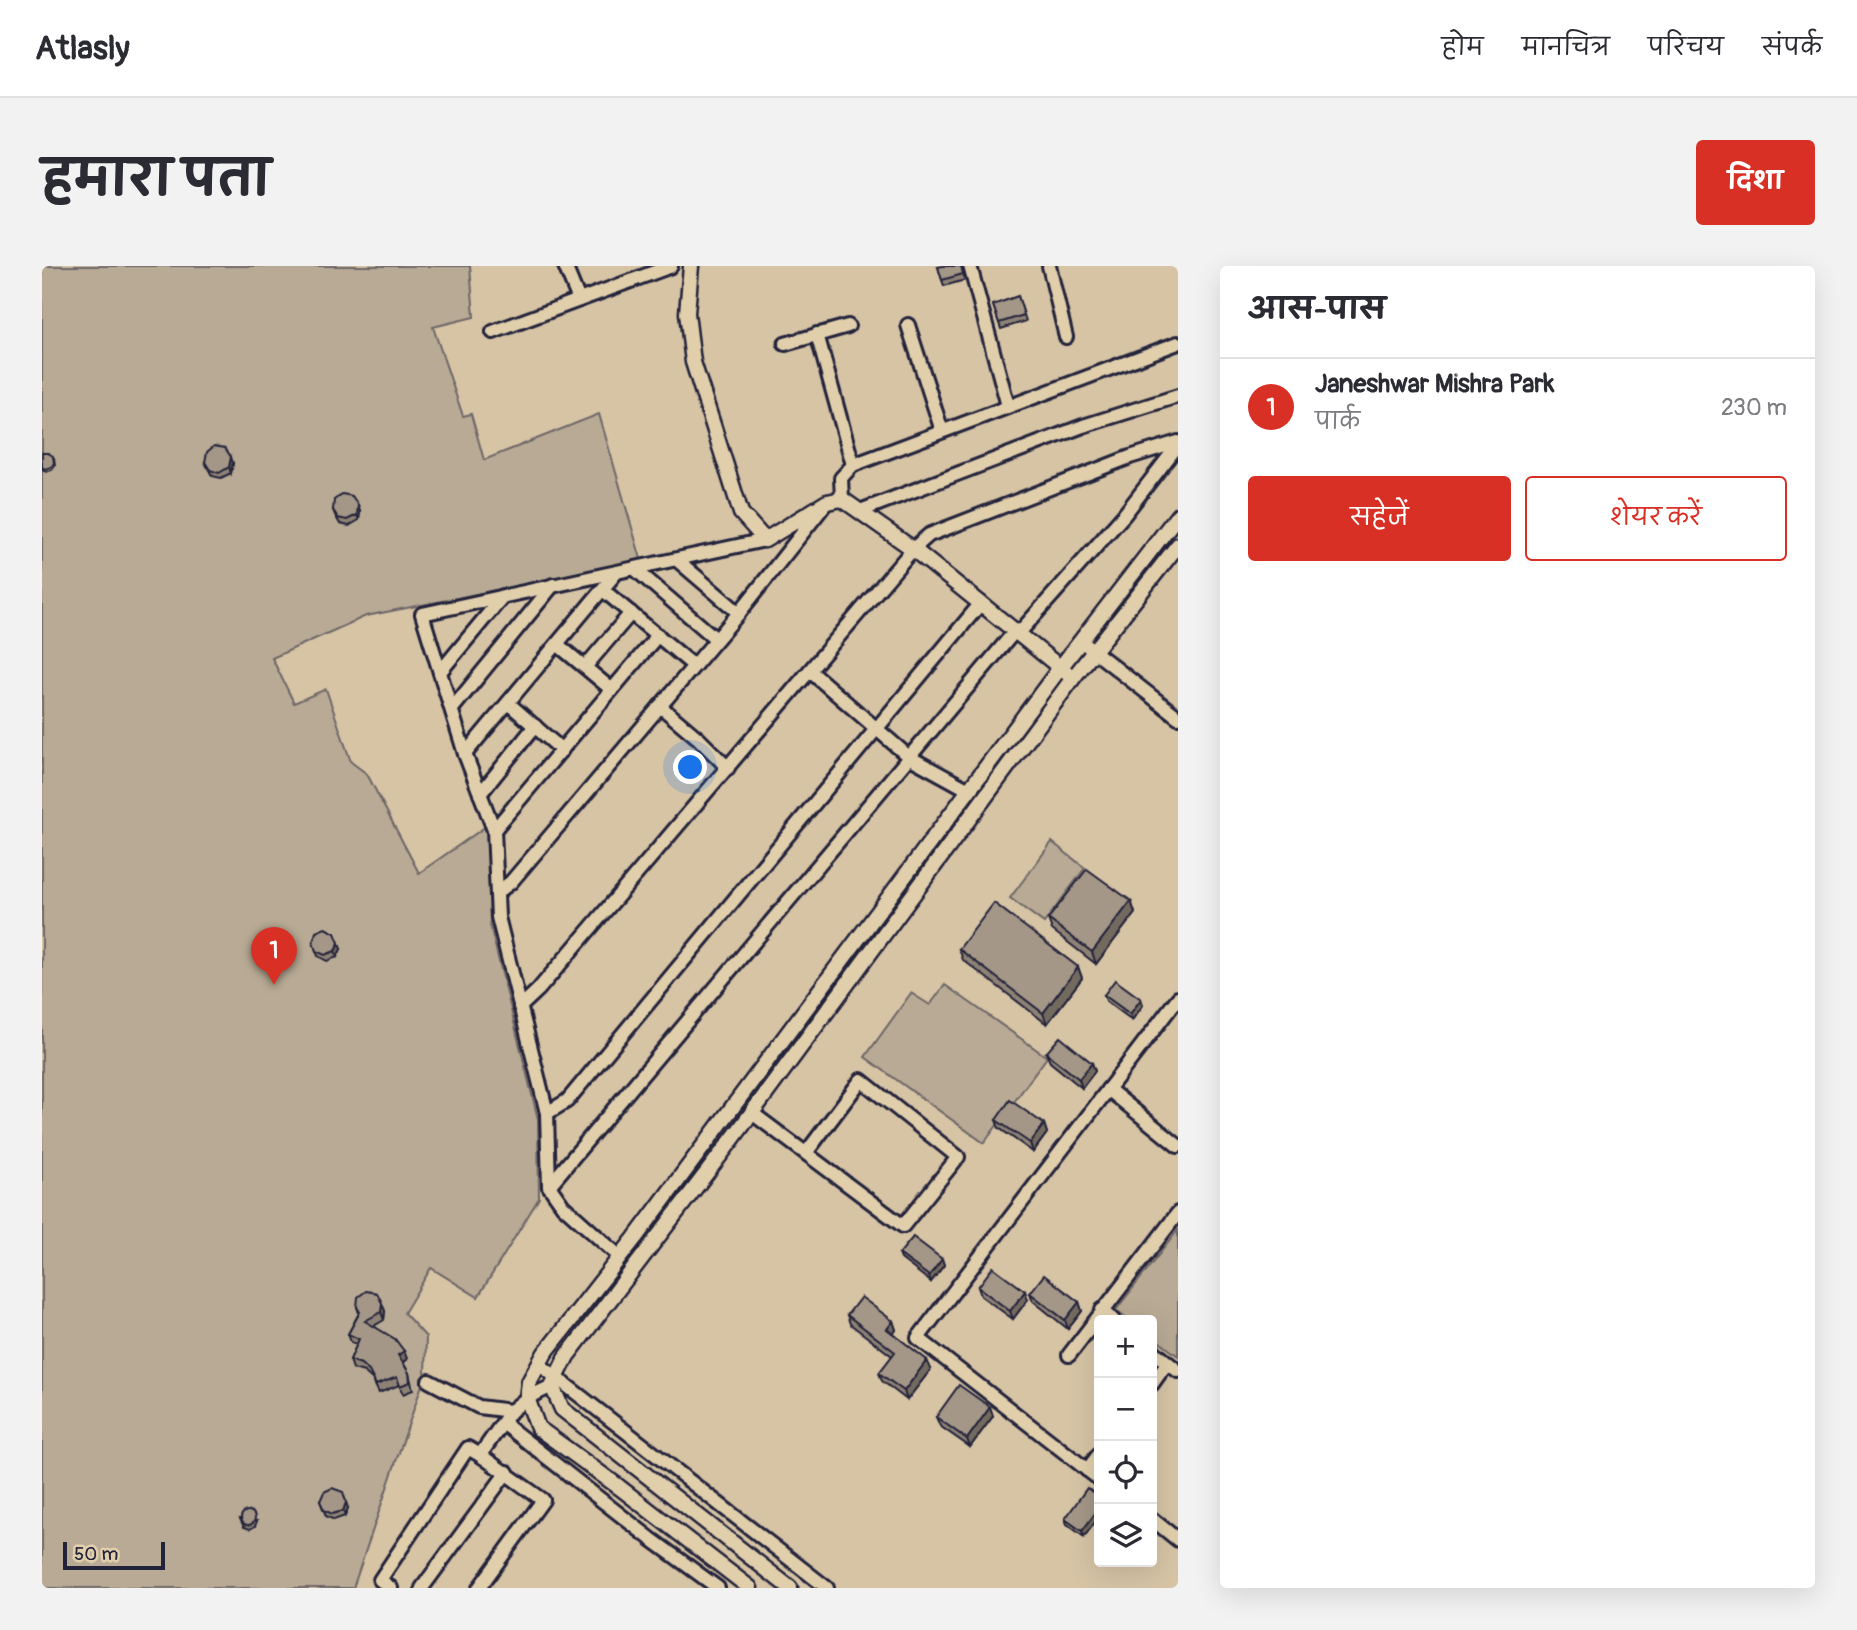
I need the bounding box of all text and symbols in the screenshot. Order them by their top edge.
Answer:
text: Atlasly [35,28,130,69]
text: होम [1441,33,1484,62]
text: मानचित्र [1522,33,1610,62]
text: परिचय [1648,33,1724,62]
text: संपर्क [1762,33,1822,62]
button: दिशा [1696,140,1815,225]
text: हमारा पता [42,149,270,210]
text: आस-पास [1248,291,1386,328]
text: Janeshwar Mishra Park [1315,368,1554,400]
text: 1 [1267,393,1276,422]
text: 230 m [1721,393,1787,422]
text: पार्क [1315,407,1360,436]
button: सहेजें [1248,476,1511,561]
button: शेयर करें [1525,476,1787,561]
your location [673,750,707,784]
pin: 1 [251,927,297,985]
map controls [1094,1315,1157,1567]
button: + [1094,1315,1157,1378]
button: − [1094,1378,1157,1441]
button: locate [1094,1441,1157,1504]
button: layers [1094,1504,1157,1567]
scale bar [63,1539,164,1571]
text: 50 m [74,1542,118,1566]

